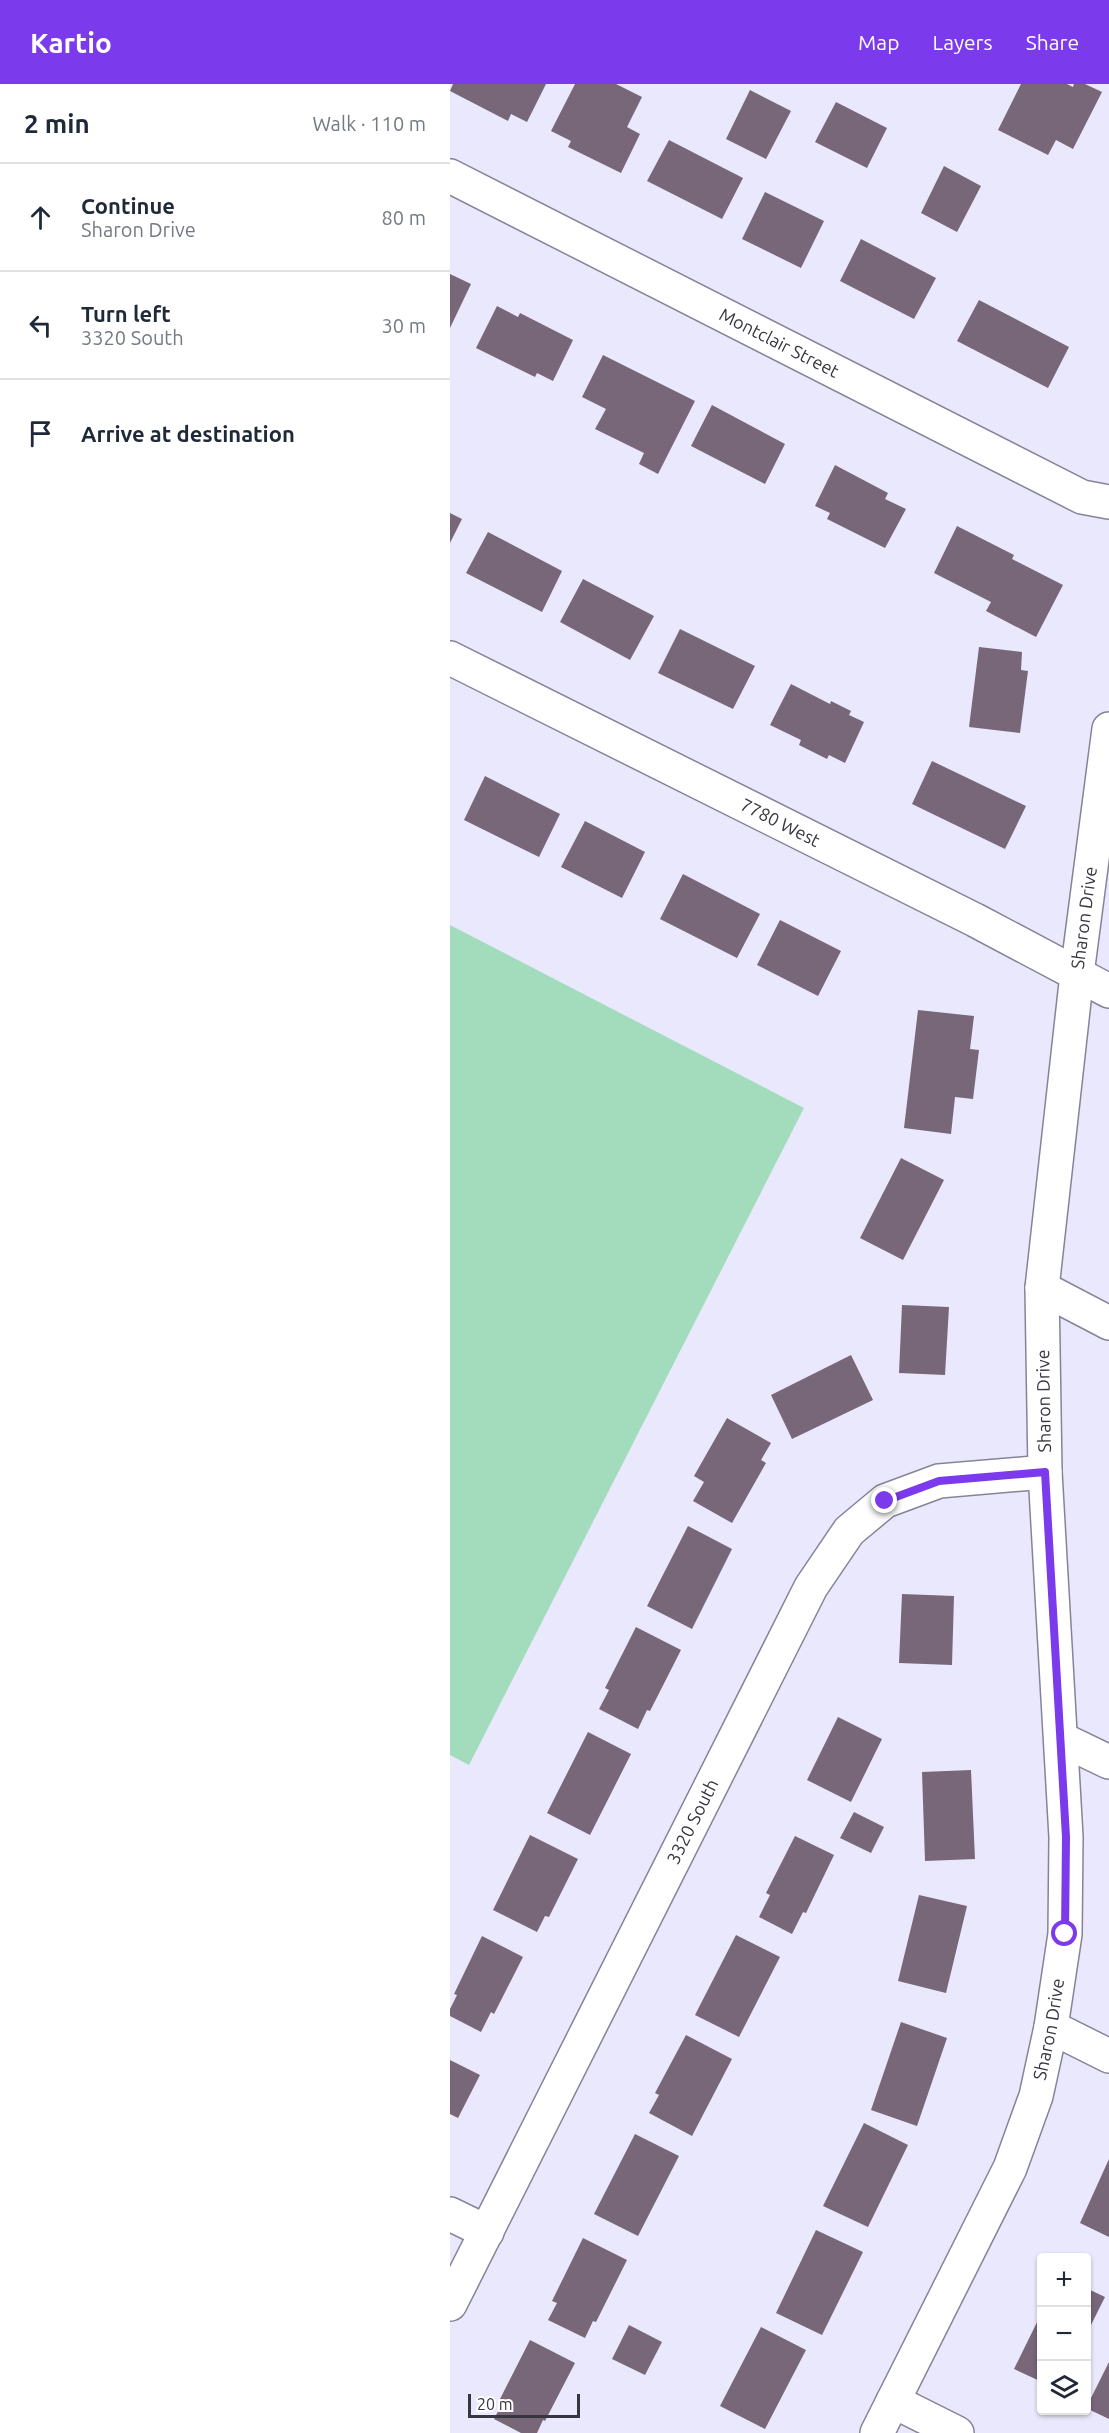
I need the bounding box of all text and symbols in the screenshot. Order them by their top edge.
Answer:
text: Kartio [30,27,112,58]
text: Map [858,30,899,54]
text: Layers [932,30,993,54]
text: Share [1026,30,1079,54]
text: 2 min [24,109,90,138]
text: Walk · 110 m [313,112,426,135]
text: Continue [81,193,175,218]
icon: ahead [24,201,57,234]
text: 80 m [382,206,426,229]
text: Sharon Drive [81,218,196,241]
text: Turn left [81,301,171,326]
street label: Montclair Street [716,304,843,381]
icon: left [24,309,57,342]
text: 30 m [382,314,426,337]
text: 3320 South [81,326,184,349]
icon: arrive [24,417,57,450]
text: Arrive at destination [81,421,295,446]
street label: 7780 West [738,794,824,850]
street label: Sharon Drive [1067,865,1100,970]
street label: Sharon Drive [1032,1349,1054,1453]
route end [871,1487,897,1513]
street label: 3320 South [662,1775,722,1867]
route start [1051,1920,1077,1946]
street label: Sharon Drive [1029,1977,1067,2082]
map controls [1037,2253,1091,2415]
button: + [1037,2253,1091,2307]
button: − [1037,2307,1091,2361]
button: layers [1037,2361,1091,2415]
scale bar [468,2391,580,2418]
text: 20 m [477,2395,513,2413]

